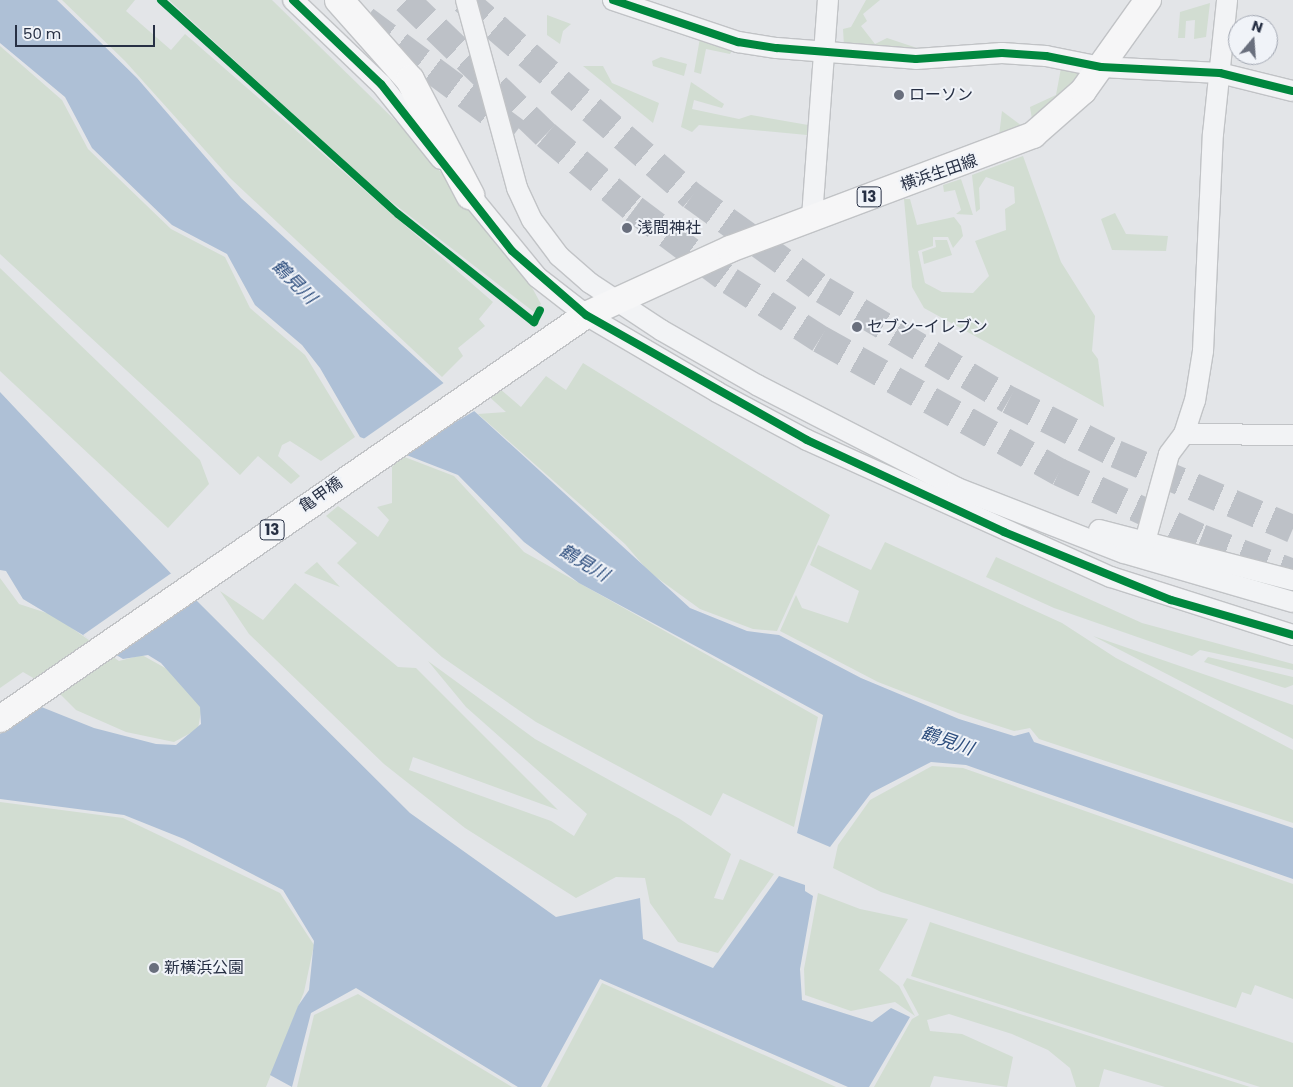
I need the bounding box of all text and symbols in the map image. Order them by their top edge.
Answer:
scale bar [18,15,158,47]
north arrow [1228,15,1278,65]
text: N [1249,16,1265,38]
text: 50 m [23,23,61,44]
place label: ローソン [909,85,973,105]
marker: ローソン [893,89,905,101]
street label: 横浜生田線 [898,151,980,195]
road number: 13 [856,184,882,210]
place label: 浅間神社 [637,218,701,238]
marker: 浅間神社 [621,222,633,234]
water label: 鶴見川 [267,255,321,309]
place label: セブン-イレブン [867,317,988,337]
marker: セブン-イレブン [851,321,863,333]
street label: 亀甲橋 [296,473,346,517]
road number: 13 [260,518,284,542]
water label: 鶴見川 [555,540,613,586]
water label: 鶴見川 [918,722,976,760]
place label: 新横浜公園 [164,958,244,978]
marker: 新横浜公園 [148,962,160,974]

